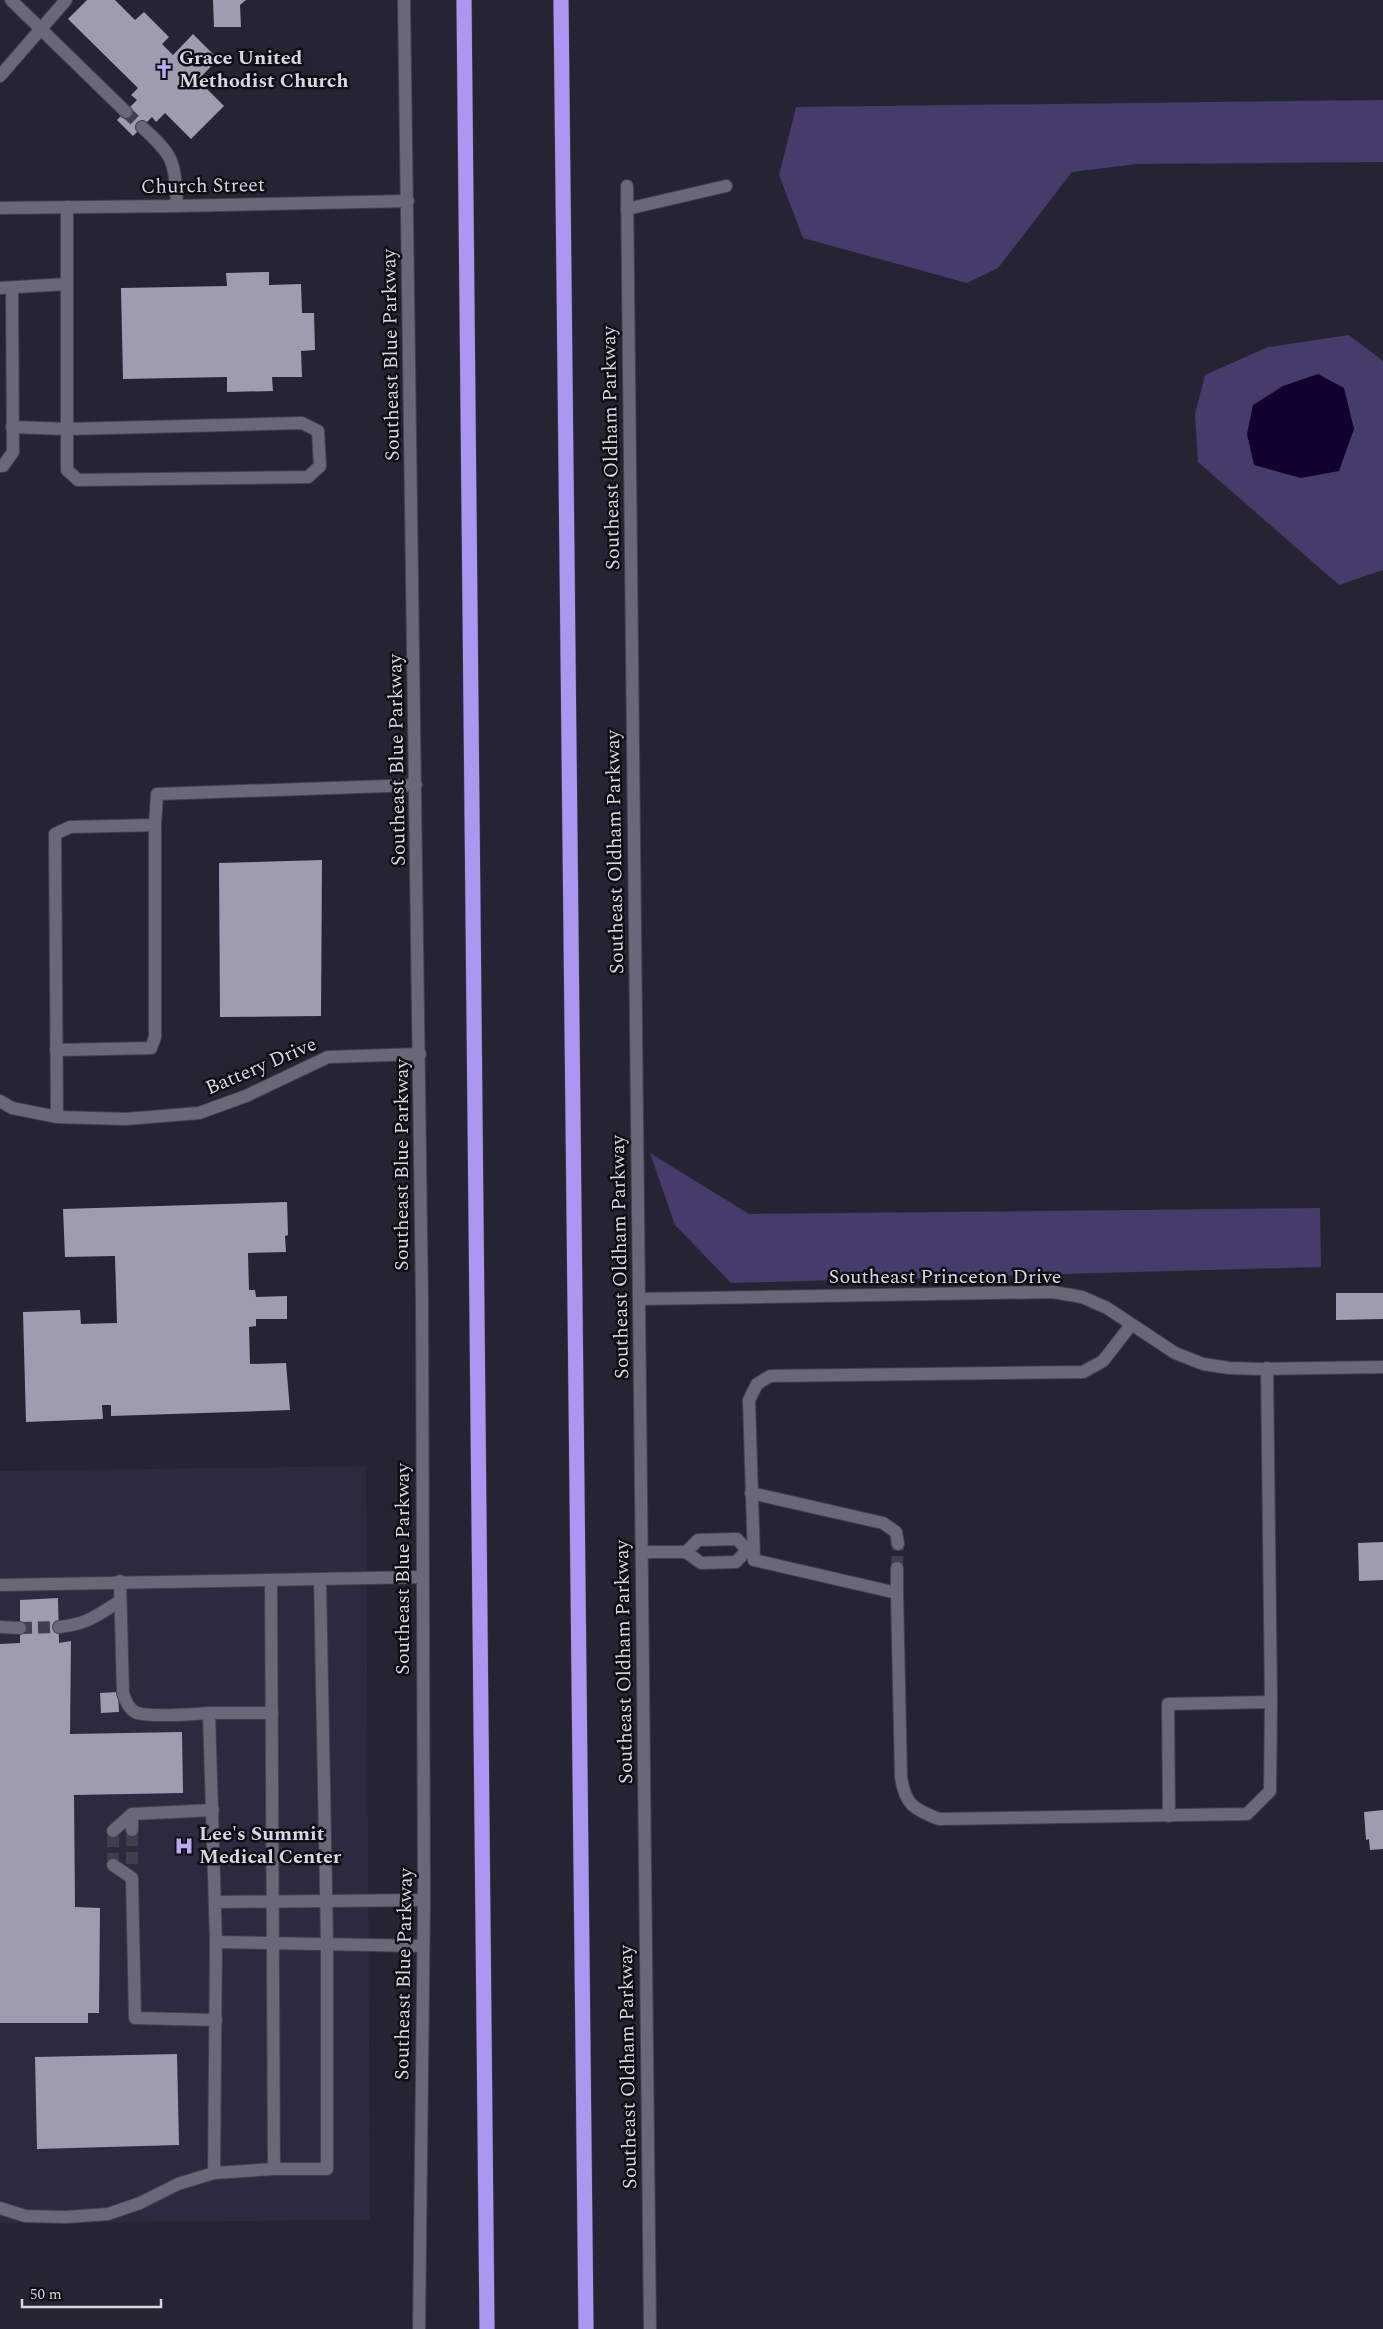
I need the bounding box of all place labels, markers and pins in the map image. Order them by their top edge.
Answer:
place label: Grace United Methodist Church [179,43,349,96]
church icon: Grace United Methodist Church [153,58,175,80]
place label: Lee's Summit Medical Center [199,1819,342,1872]
hospital icon: Lee's Summit Medical Center [173,1835,195,1857]

